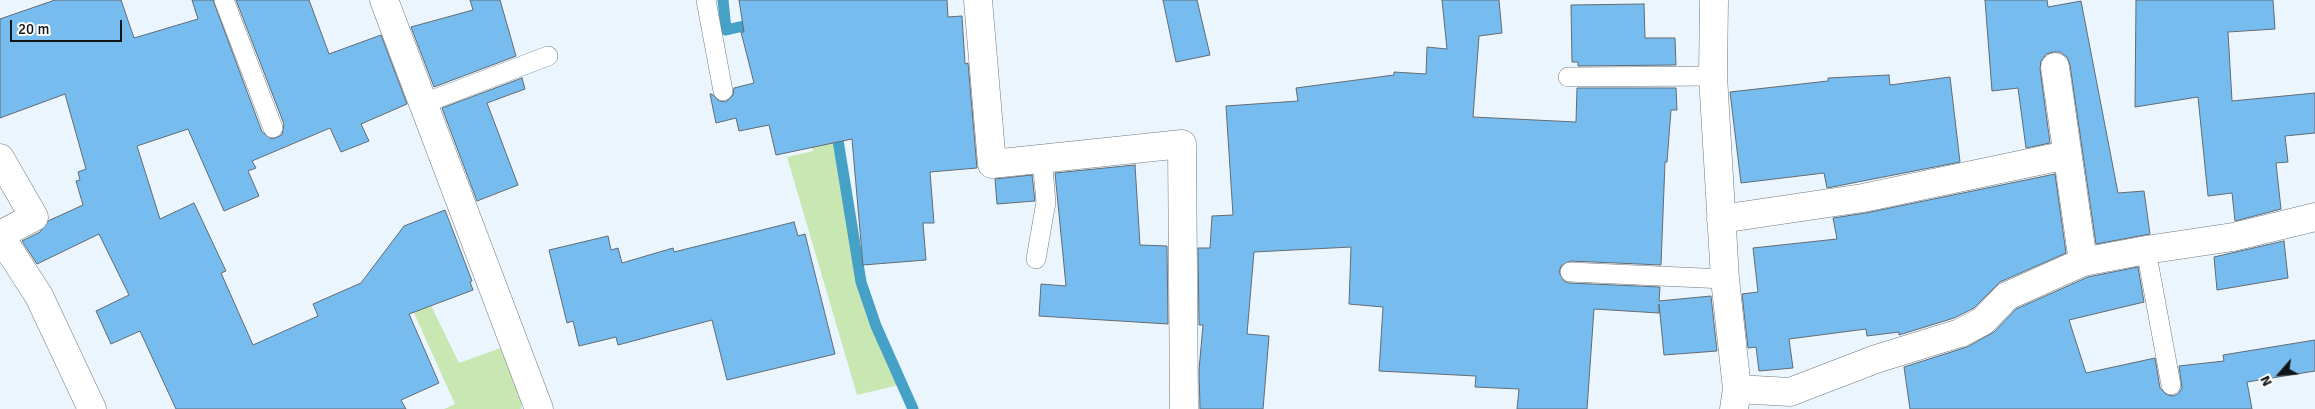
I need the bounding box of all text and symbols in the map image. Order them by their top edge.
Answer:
scale bar [12,10,125,42]
text: 20 m [18,20,49,38]
north arrow [2255,349,2305,399]
text: N [2256,373,2276,389]

